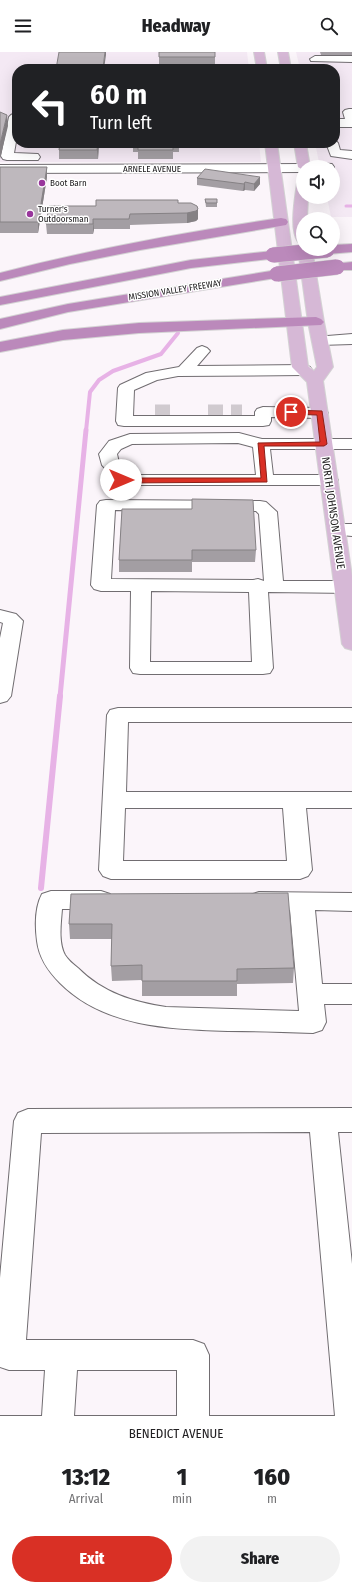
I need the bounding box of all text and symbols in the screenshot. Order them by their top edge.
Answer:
icon: menu [12,15,34,37]
text: Headway [142,15,210,37]
icon: search [318,15,340,37]
text: 60 m [90,78,147,111]
icon: left [24,80,76,132]
text: Turn left [90,112,152,134]
map controls [296,160,340,256]
button: sound [296,160,340,204]
street label: ARNELE AVENUE [123,164,181,174]
marker: Boot Barn [37,178,47,188]
place label: Boot Barn [50,178,87,188]
place label: Turner's Outdoorsman [38,204,89,224]
marker: Turner's Outdoorsman [25,209,35,219]
button: search [296,212,340,256]
street label: MISSION VALLEY FREEWAY [128,278,223,302]
pin [274,395,308,429]
icon: arrive [280,401,302,423]
street label: NORTH JOHNSON AVENUE [319,456,347,570]
position arrow [100,459,142,501]
street label: BENEDICT AVENUE [129,1426,223,1441]
text: 13:12 [62,1463,110,1491]
text: 1 [177,1463,187,1491]
text: 160 [254,1463,290,1491]
text: Arrival [69,1491,103,1506]
text: min [172,1491,192,1506]
text: m [267,1491,277,1506]
button: Exit [12,1536,172,1582]
button: Share [180,1536,340,1582]

